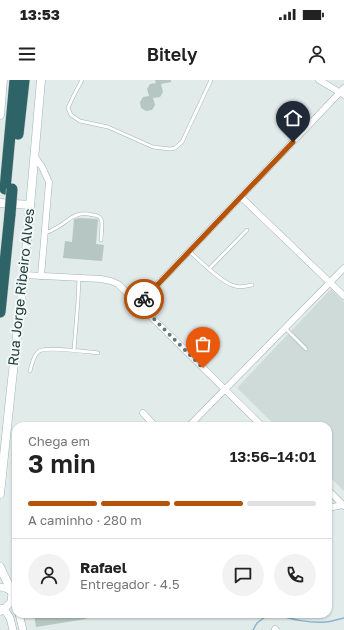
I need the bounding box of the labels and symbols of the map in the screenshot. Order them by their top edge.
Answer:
pin [276,101,310,142]
street label: Rua Jorge Ribeiro Alves [4,207,37,367]
courier [124,279,164,319]
pin [186,327,220,368]

